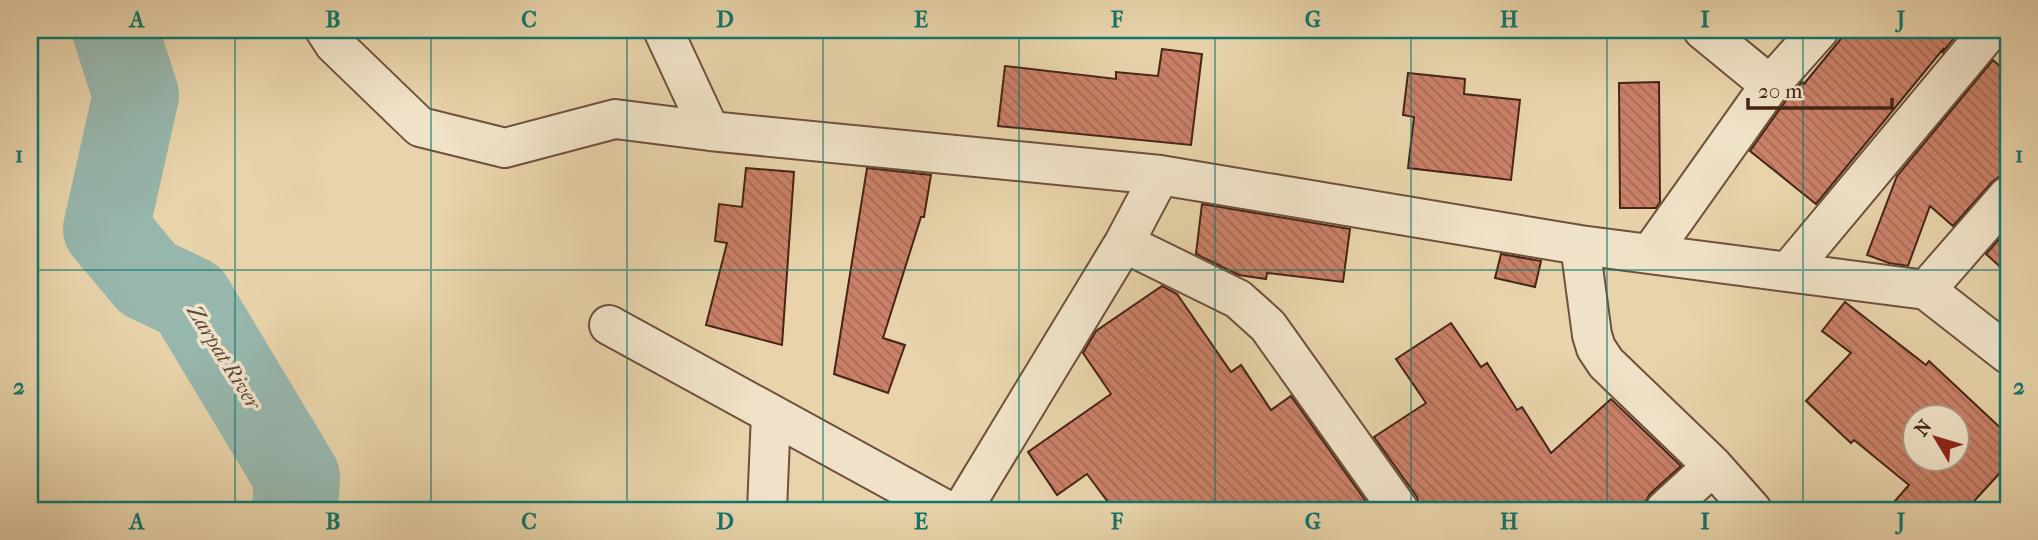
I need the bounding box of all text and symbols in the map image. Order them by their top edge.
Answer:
text: A [128,6,146,33]
text: B [326,6,341,33]
text: C [521,6,537,33]
text: D [716,6,734,33]
text: E [914,6,928,33]
text: F [1110,6,1124,33]
text: G [1305,6,1321,33]
text: H [1500,6,1518,33]
text: I [1701,6,1710,33]
text: J [1895,6,1906,33]
scale bar [1748,66,1891,110]
text: 20 m [1758,79,1803,103]
text: 1 [15,141,23,168]
text: 1 [2015,141,2023,168]
water label: Zarpat River [181,299,266,415]
text: 2 [13,373,25,400]
text: 2 [2013,373,2025,400]
north arrow [1902,404,1972,474]
text: N [1910,415,1937,441]
text: A [128,508,146,535]
text: B [326,508,341,535]
text: C [521,508,537,535]
text: D [716,508,734,535]
text: E [914,508,928,535]
text: F [1110,508,1124,535]
text: G [1305,508,1321,535]
text: H [1500,508,1518,535]
text: I [1701,508,1710,535]
text: J [1895,508,1906,535]

